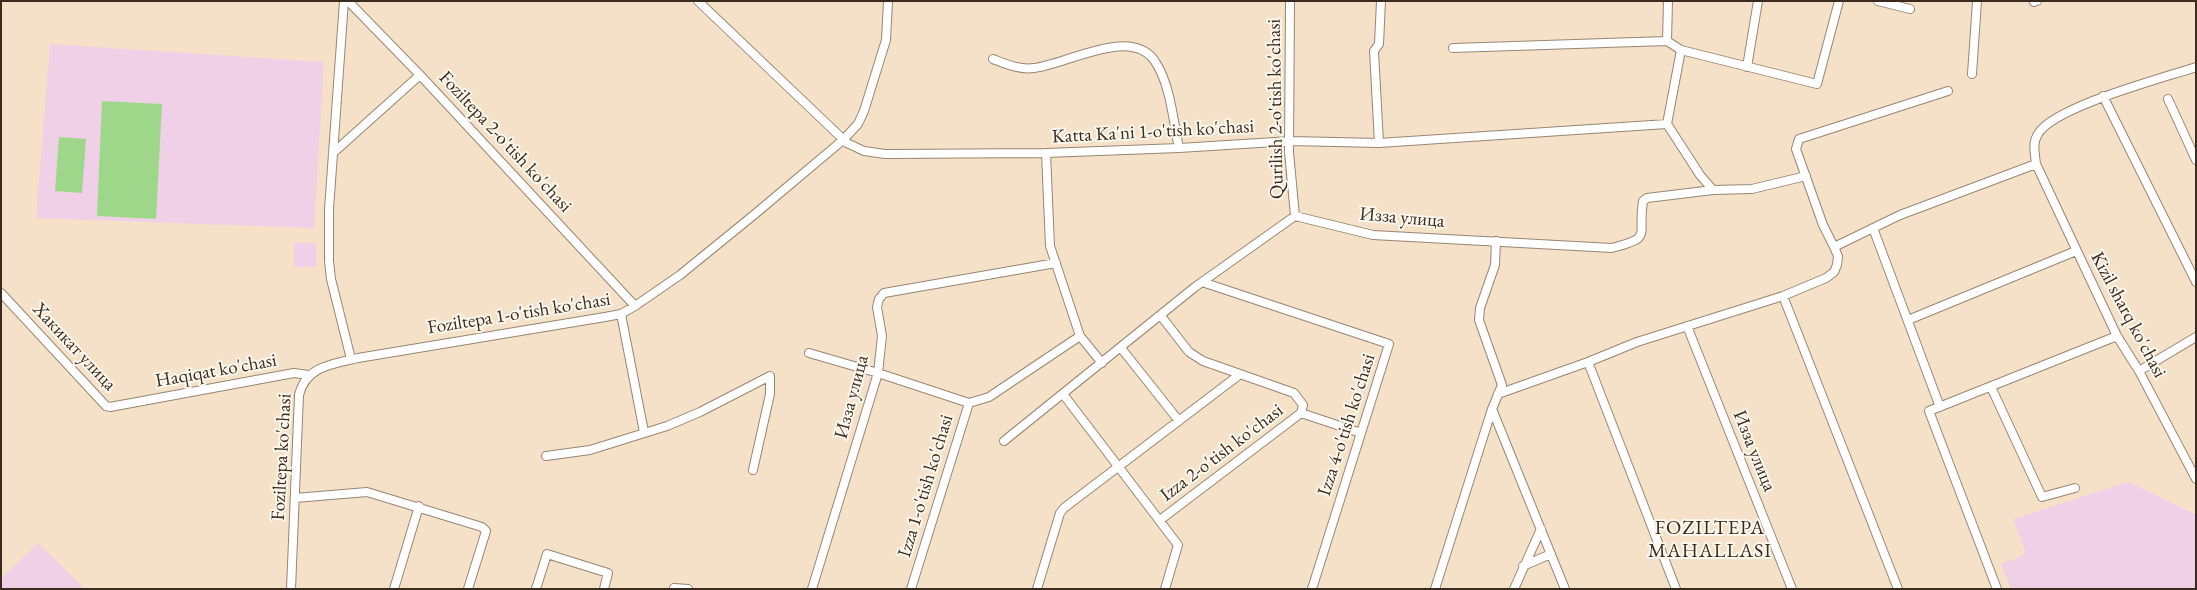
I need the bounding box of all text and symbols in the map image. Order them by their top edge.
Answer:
street label: Qurilish 2-o'tish ko'chasi [1263,19,1289,199]
street label: Foziltepa 2-o'tish ko'chasi [434,67,576,217]
street label: Katta Ka'ni 1-o'tish ko'chasi [1051,115,1255,149]
street label: Изза улица [1358,203,1446,233]
street label: Kizil sharq ko'chasi [2085,248,2171,382]
street label: Foziltepa 1-o'tish ko'chasi [426,288,612,340]
street label: Хакикат улица [27,298,121,396]
street label: Haqiqat ko'chasi [154,349,278,393]
street label: Izza 4-o'tish ko'chasi [1313,351,1381,499]
street label: Изза улица [830,353,874,441]
street label: Foziltepa ko'chasi [267,393,297,521]
street label: Izza 2-o'tish ko'chasi [1156,399,1288,507]
street label: Изза улица [1727,407,1781,495]
street label: Izza 1-o'tish ko'chasi [893,412,959,560]
district label: FOZILTEPA MAHALLASI [1647,517,1773,564]

